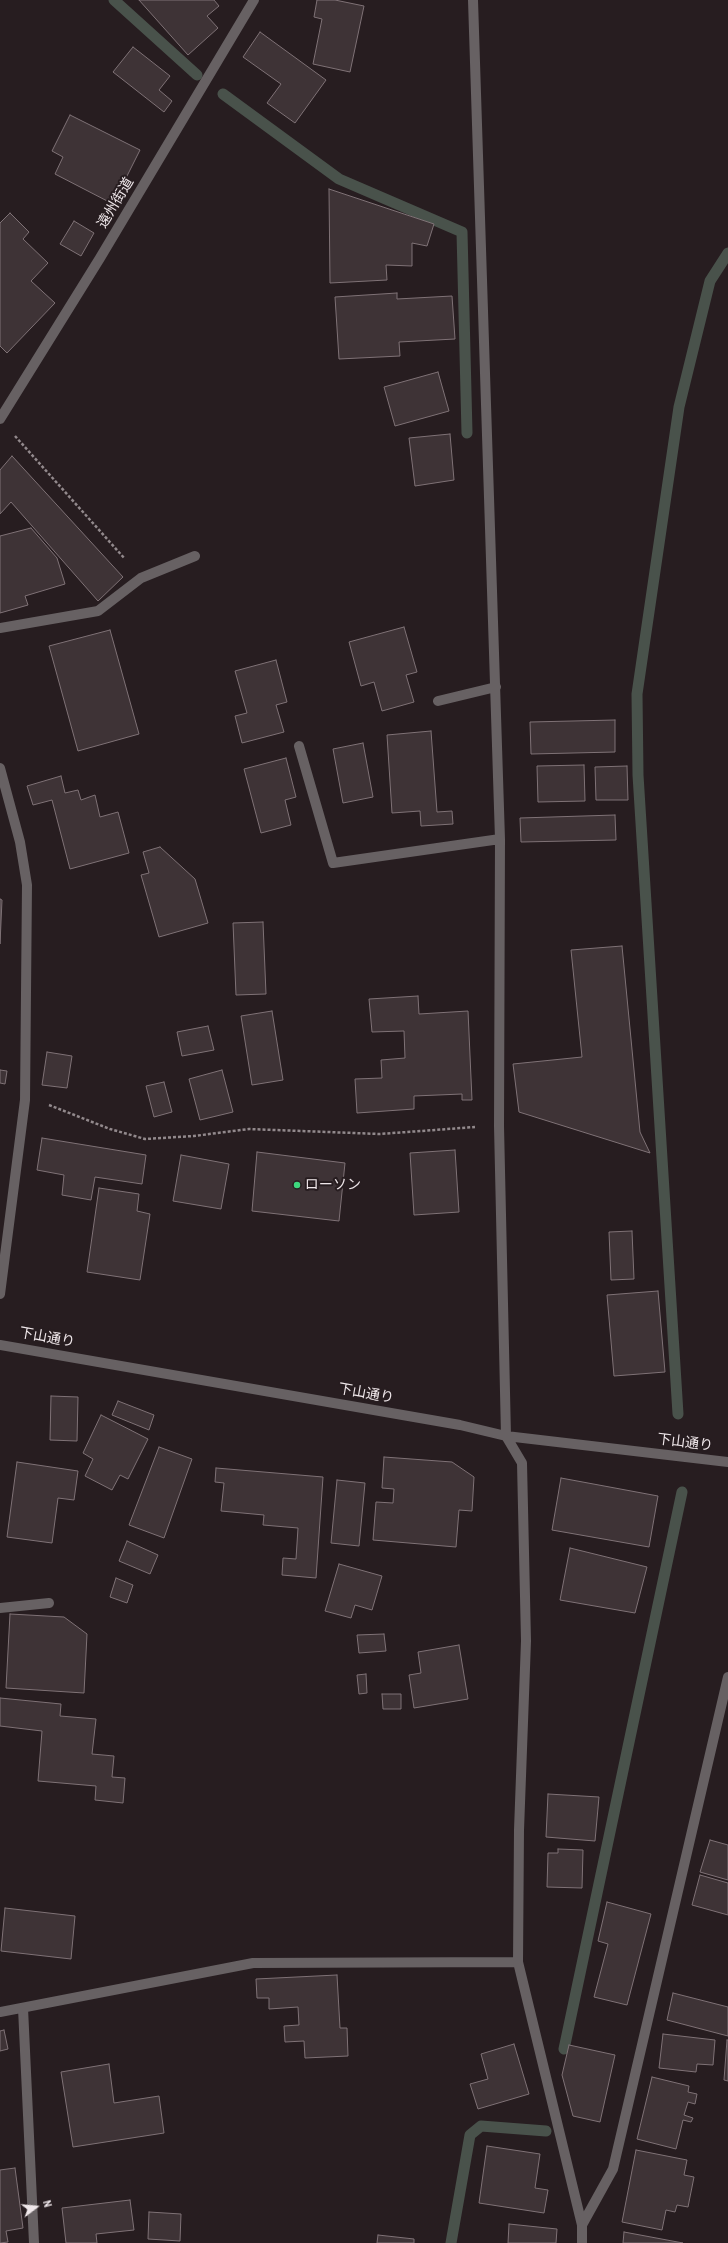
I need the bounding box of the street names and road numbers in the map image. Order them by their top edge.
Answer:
street label: 遠州街道 [94,175,138,231]
street label: 下山通り [18,1325,76,1351]
street label: 下山通り [337,1381,395,1407]
street label: 下山通り [656,1431,714,1455]

